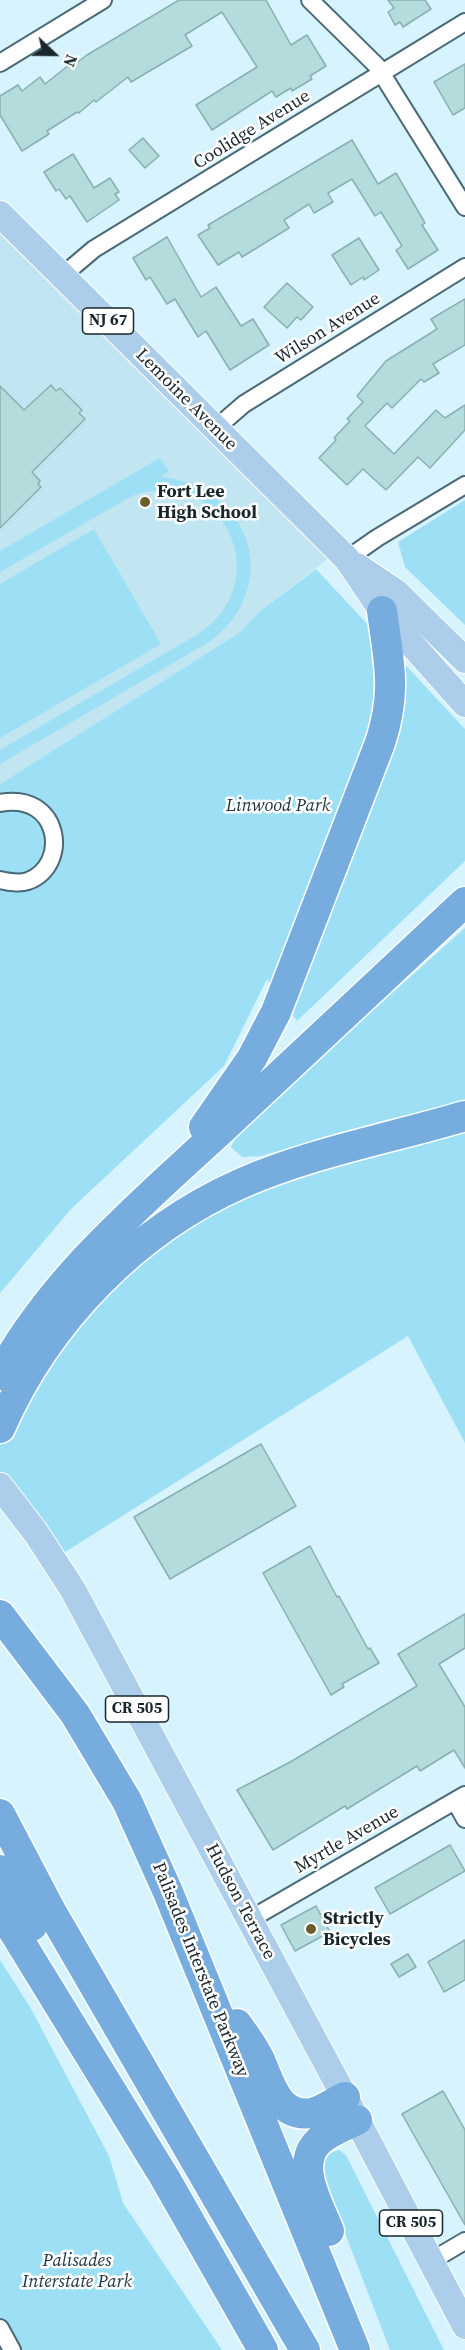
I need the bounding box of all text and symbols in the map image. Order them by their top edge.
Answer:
north arrow [24,24,84,84]
text: N [58,51,83,70]
street label: Coolidge Avenue [190,86,314,174]
street label: Wilson Avenue [272,288,384,370]
road number: NJ 67 [82,308,134,334]
street label: Lemoine Avenue [131,345,241,455]
place label: Fort Lee High School [157,481,257,524]
marker: Fort Lee High School [138,495,152,509]
park label: Linwood Park [226,795,330,817]
road number: CR 505 [106,1696,168,1722]
street label: Myrtle Avenue [291,1802,403,1878]
street label: Hudson Terrace [200,1840,280,1964]
street label: Palisades Interstate Parkway [147,1860,253,2080]
place label: Strictly Bicycles [323,1908,391,1950]
marker: Strictly Bicycles [304,1922,318,1936]
road number: CR 505 [380,2210,442,2236]
park label: Palisades Interstate Park [22,2250,132,2292]

